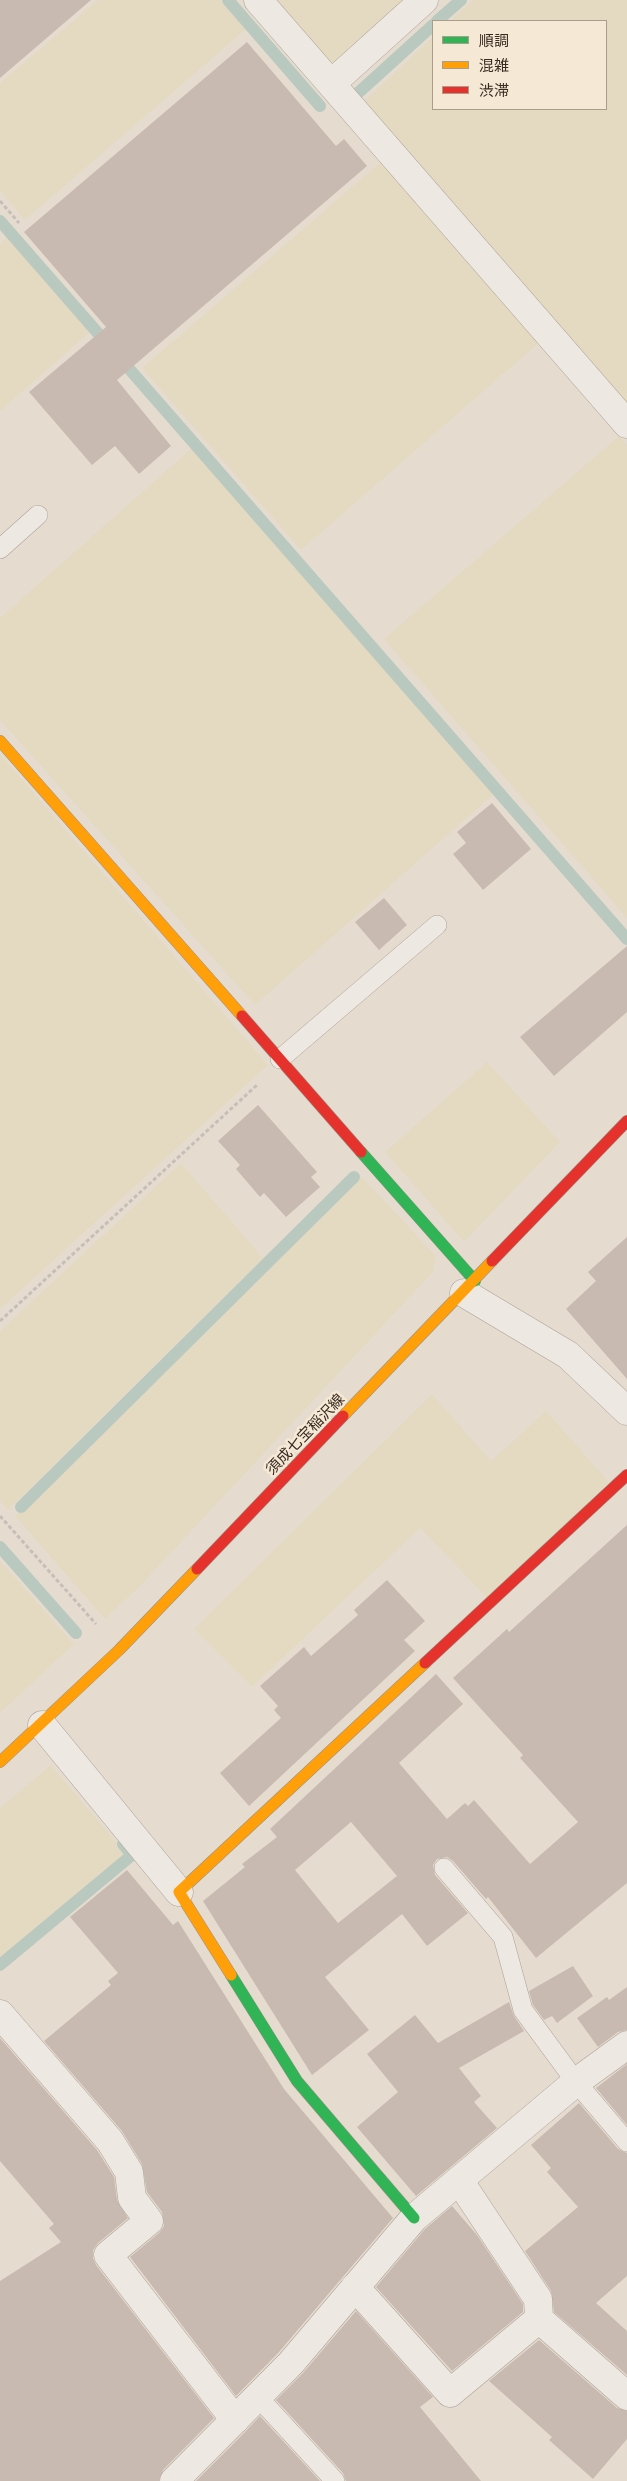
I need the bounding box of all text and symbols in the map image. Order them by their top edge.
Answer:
legend [432,20,607,110]
text: 順調 [479,30,509,51]
text: 混雑 [479,55,509,76]
text: 渋滞 [479,80,509,101]
street label: 須成七宝稲沢線 [263,1391,349,1479]

